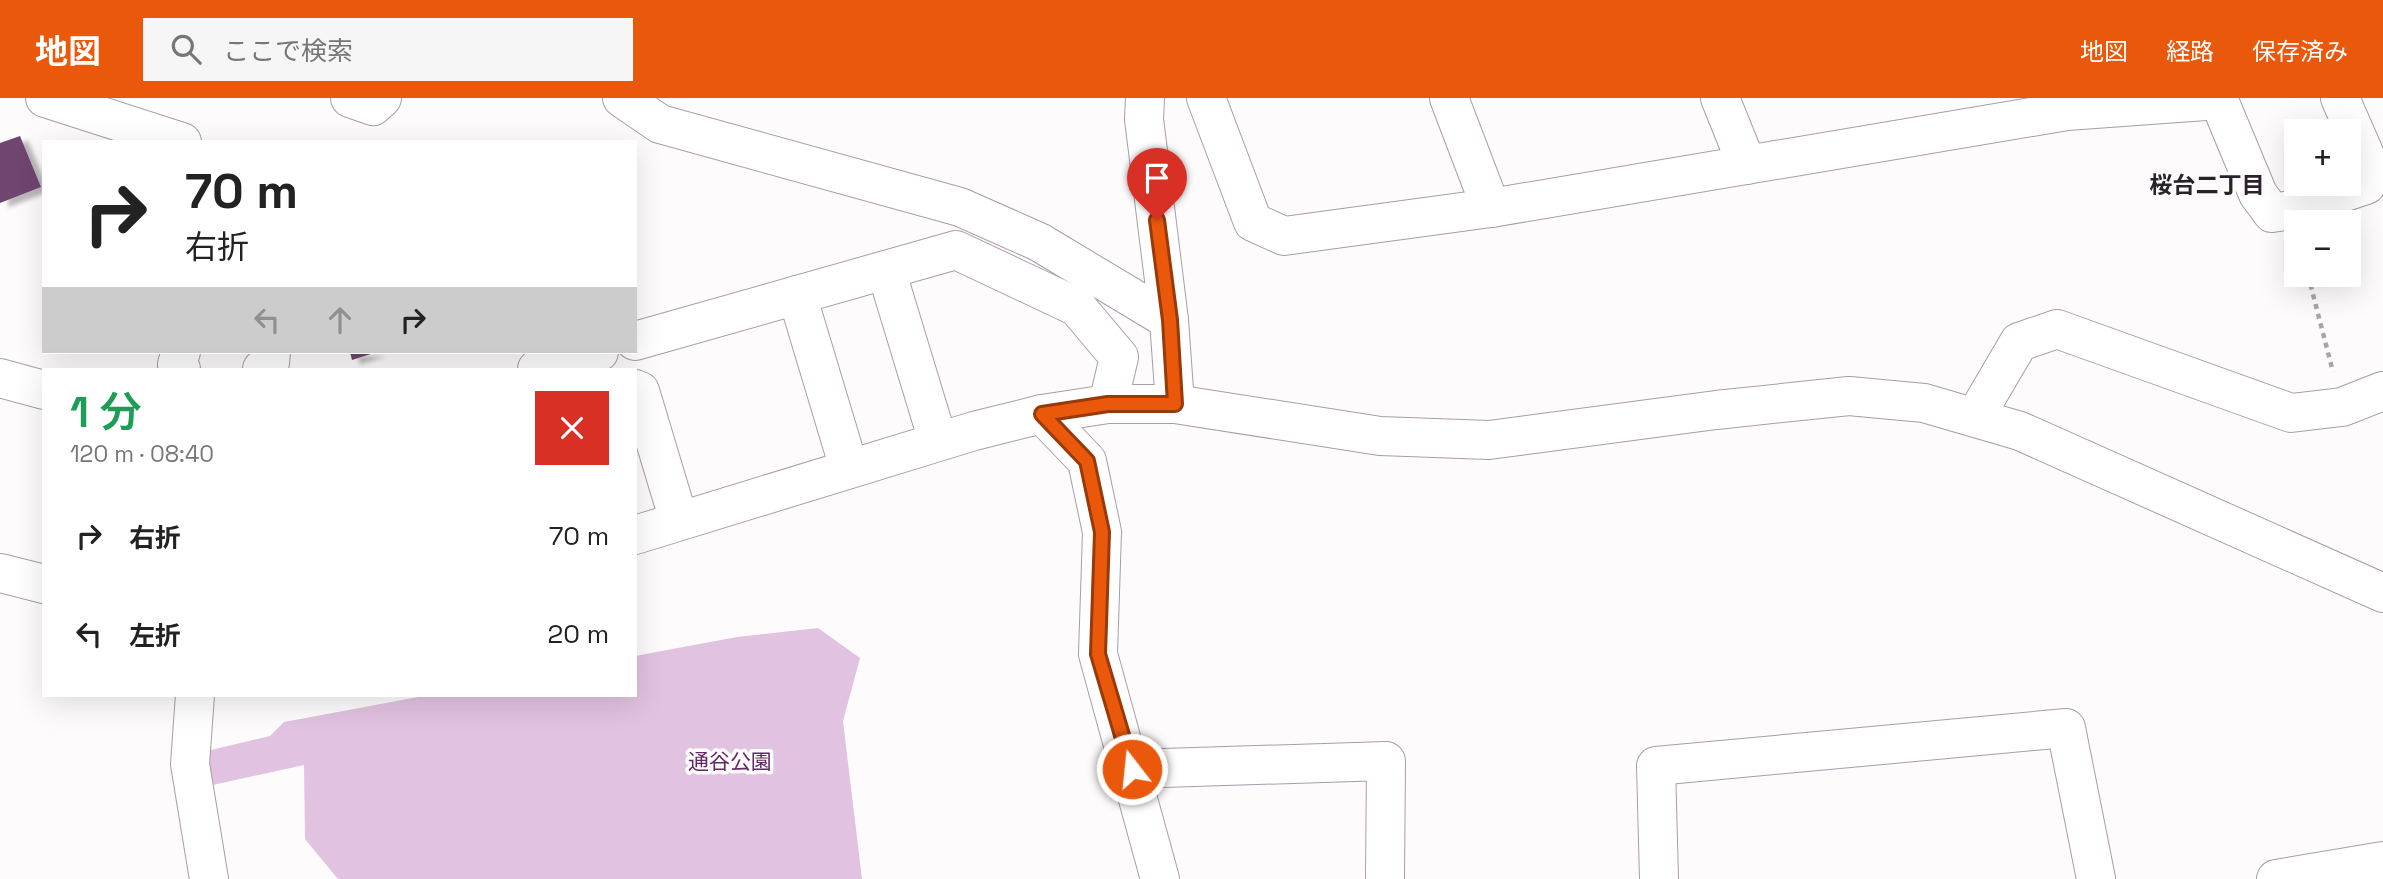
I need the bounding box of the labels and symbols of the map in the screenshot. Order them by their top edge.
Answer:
pin [1127,148,1187,220]
district label: 桜台二丁目 [2150,170,2265,200]
position arrow [1095,732,1169,806]
park label: 通谷公園 [688,748,772,775]

